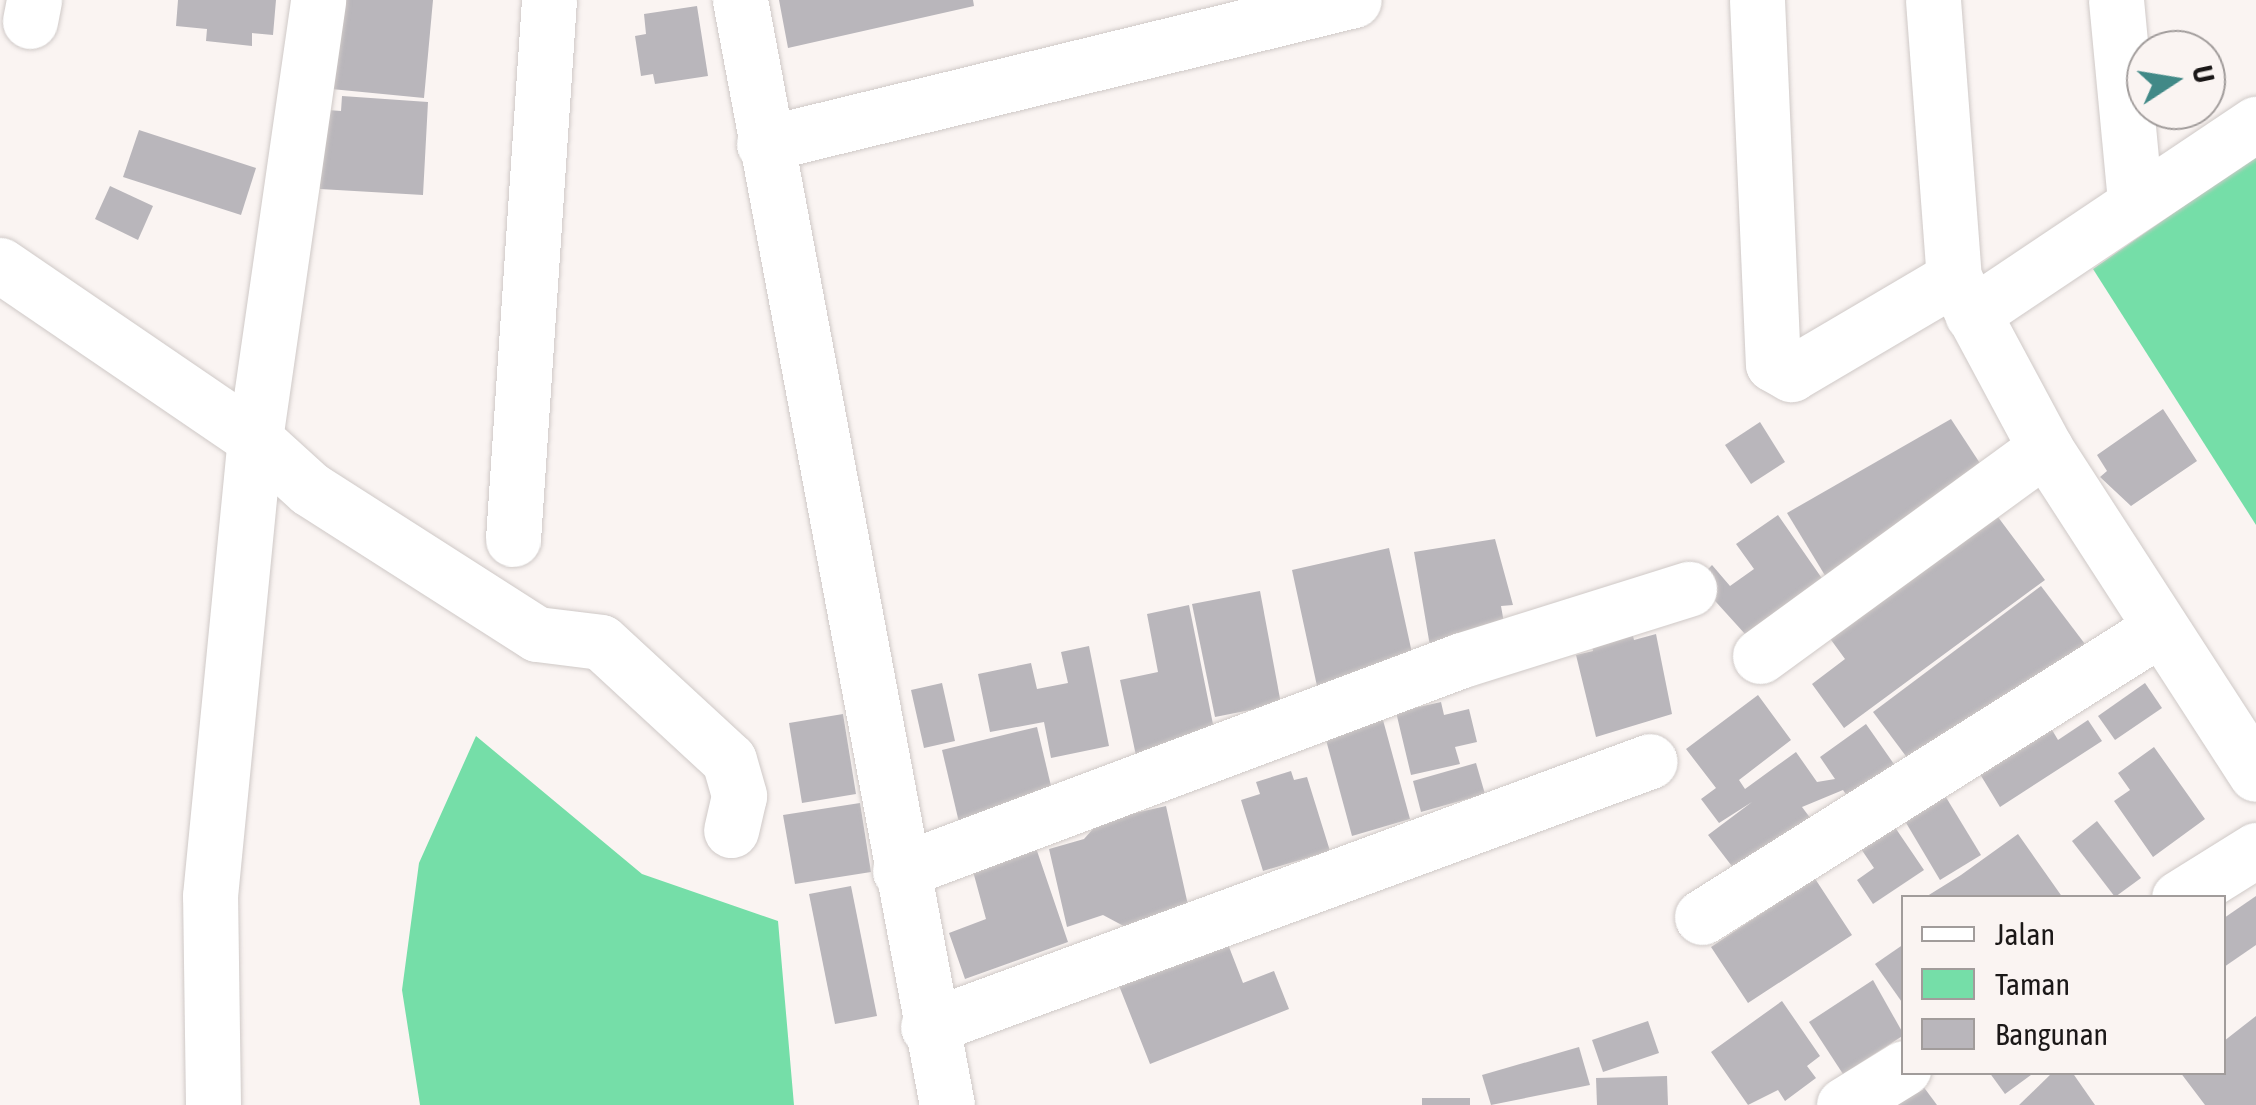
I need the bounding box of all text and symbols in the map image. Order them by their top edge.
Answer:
north arrow [2126,30,2226,130]
text: U [2186,63,2221,86]
legend [1901,895,2226,1075]
text: Jalan [1995,917,2055,951]
text: Taman [1995,967,2070,1001]
text: Bangunan [1995,1017,2108,1051]

